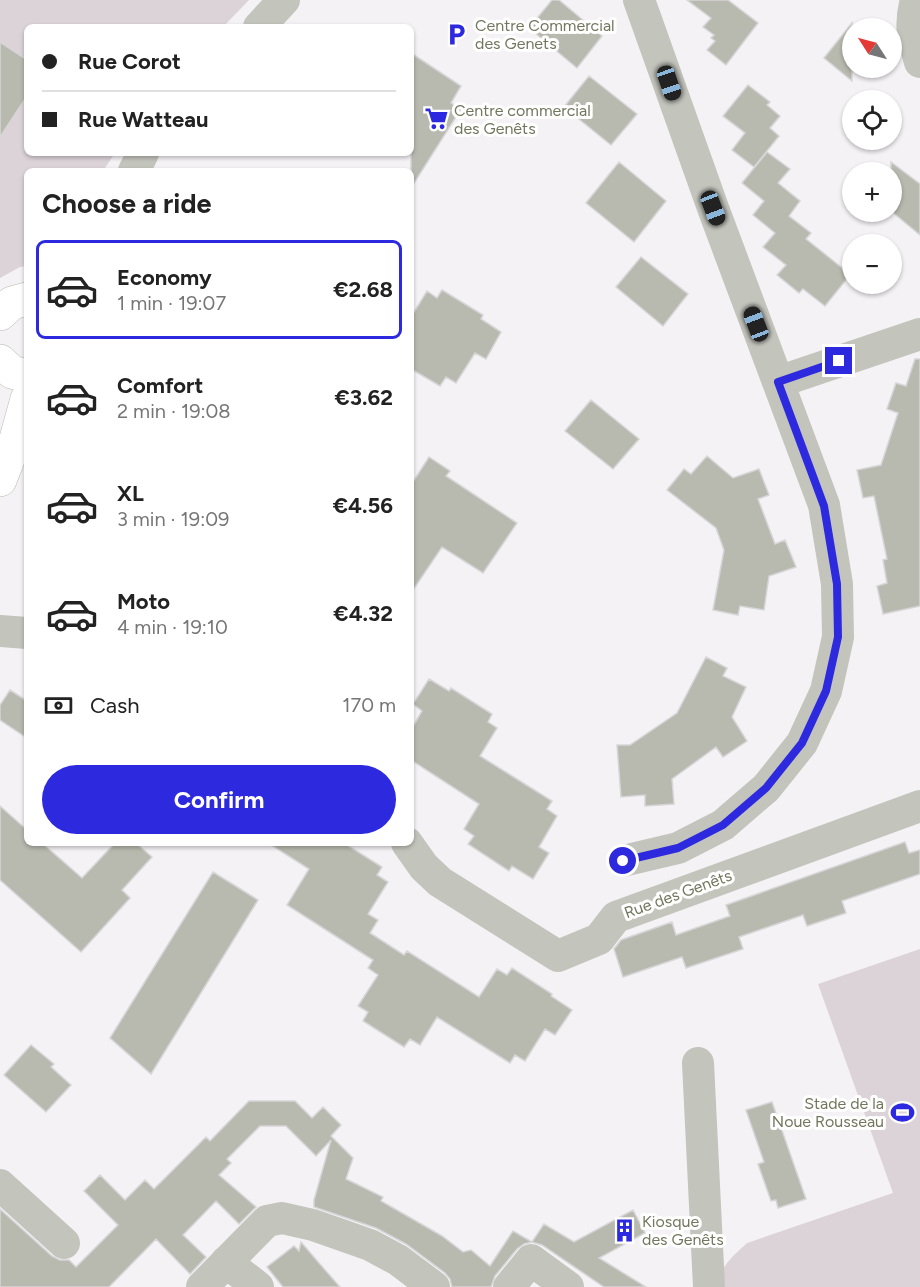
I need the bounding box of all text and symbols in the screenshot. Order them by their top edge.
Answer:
place label: Centre Commercial des Genets [475,16,615,53]
north arrow [842,18,902,78]
map controls [842,18,902,294]
parking icon: Centre Commercial des Genets [444,21,470,47]
text: Rue Corot [78,48,181,75]
car [655,63,683,103]
button: locate [842,90,902,150]
place label: Centre commercial des Genêts [454,101,591,138]
text: Rue Watteau [78,106,208,133]
supermarket icon: Centre commercial des Genêts [423,106,449,132]
button: + [842,162,902,222]
text: Choose a ride [42,187,211,220]
car [698,188,728,228]
button: − [842,234,902,294]
icon: car [45,263,99,317]
text: Economy [117,264,212,291]
text: €2.68 [333,276,393,303]
text: 1 min · 19:07 [117,291,226,315]
car [741,304,771,344]
route end [825,347,852,374]
icon: car [45,371,99,425]
text: Comfort [117,372,203,399]
text: €3.62 [335,384,393,411]
text: 2 min · 19:08 [117,399,231,423]
icon: car [45,479,99,533]
text: XL [117,480,144,507]
text: €4.56 [333,492,393,519]
text: 3 min · 19:09 [117,507,229,531]
icon: car [45,587,99,641]
text: Moto [117,588,170,615]
text: €4.32 [333,600,393,627]
text: 4 min · 19:10 [117,615,228,639]
icon: cash [42,689,75,722]
text: Cash [90,692,140,719]
text: 170 m [342,693,396,717]
button: Confirm [42,765,396,834]
route start [609,847,636,874]
street label: Rue des Genêts [622,866,734,922]
place label: Stade de la Noue Rousseau [772,1094,884,1131]
sports icon: Stade de la Noue Rousseau [889,1099,915,1125]
place label: Kiosque des Genêts [642,1212,724,1249]
building icon: Kiosque des Genêts [611,1217,637,1243]

